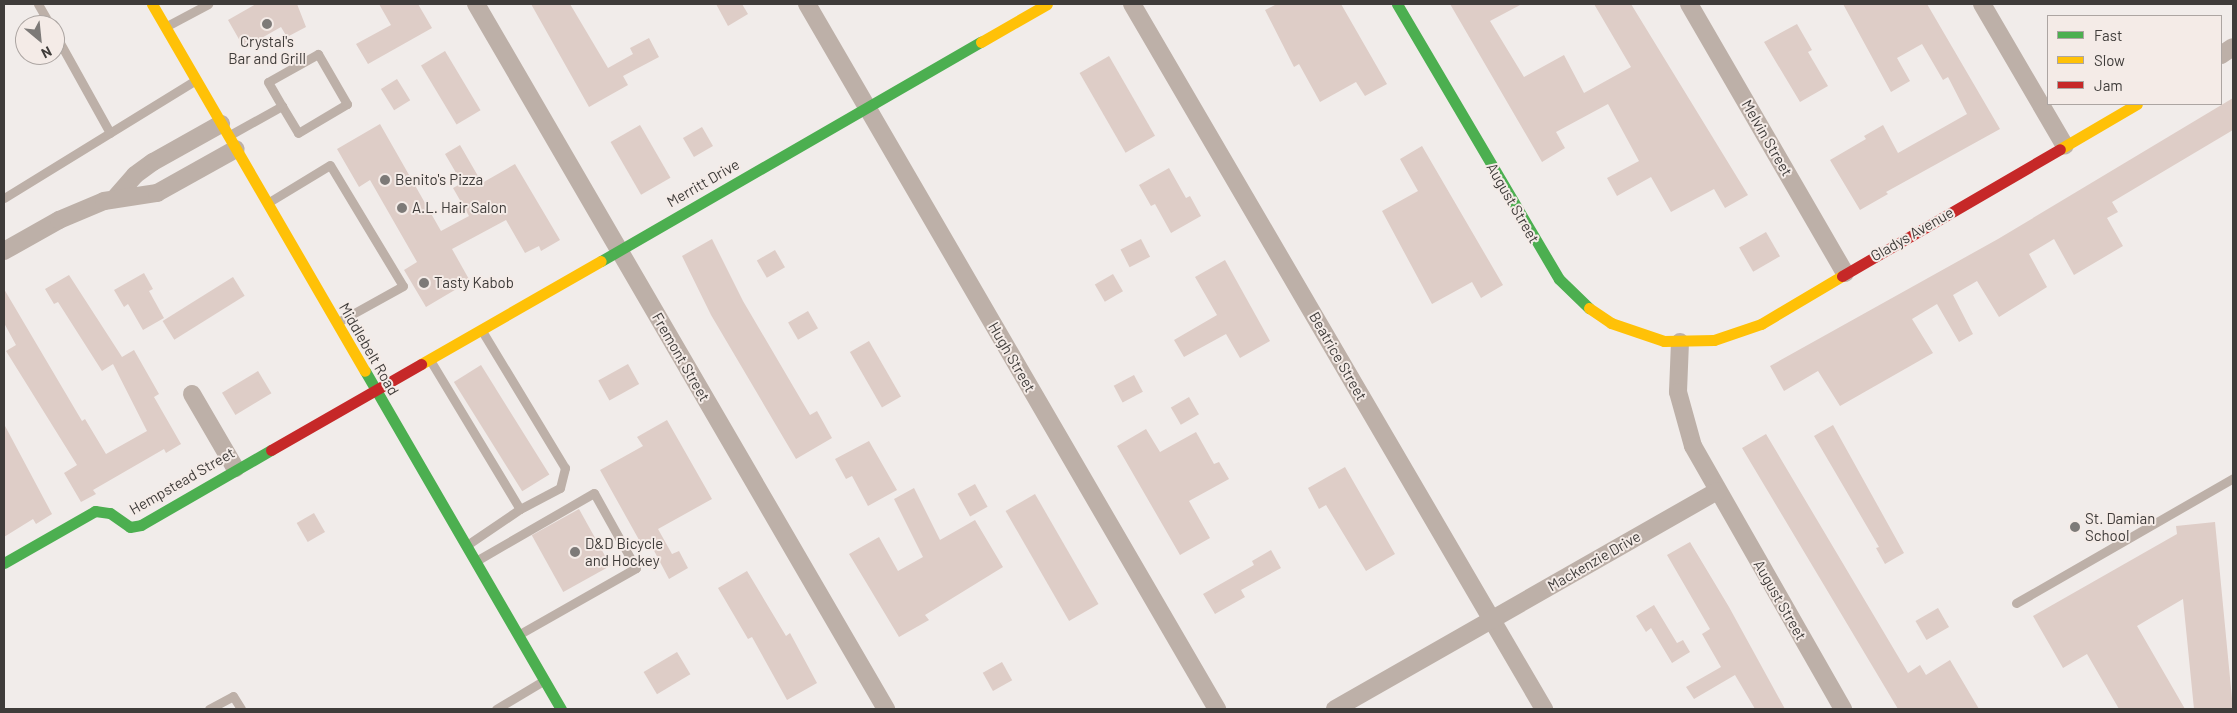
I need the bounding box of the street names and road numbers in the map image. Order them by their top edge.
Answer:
street label: Melvin Street [1738,97,1796,179]
street label: Merritt Drive [664,155,742,211]
street label: August Street [1483,160,1543,246]
street label: Gladys Avenue [1867,203,1957,265]
street label: Middlebelt Road [335,300,403,398]
street label: Beatrice Street [1305,308,1371,404]
street label: Fremont Street [648,309,714,405]
street label: Hugh Street [985,319,1039,395]
street label: Hempstead Street [126,444,238,518]
street label: Mackenzie Drive [1544,527,1644,595]
street label: August Street [1750,557,1810,643]

